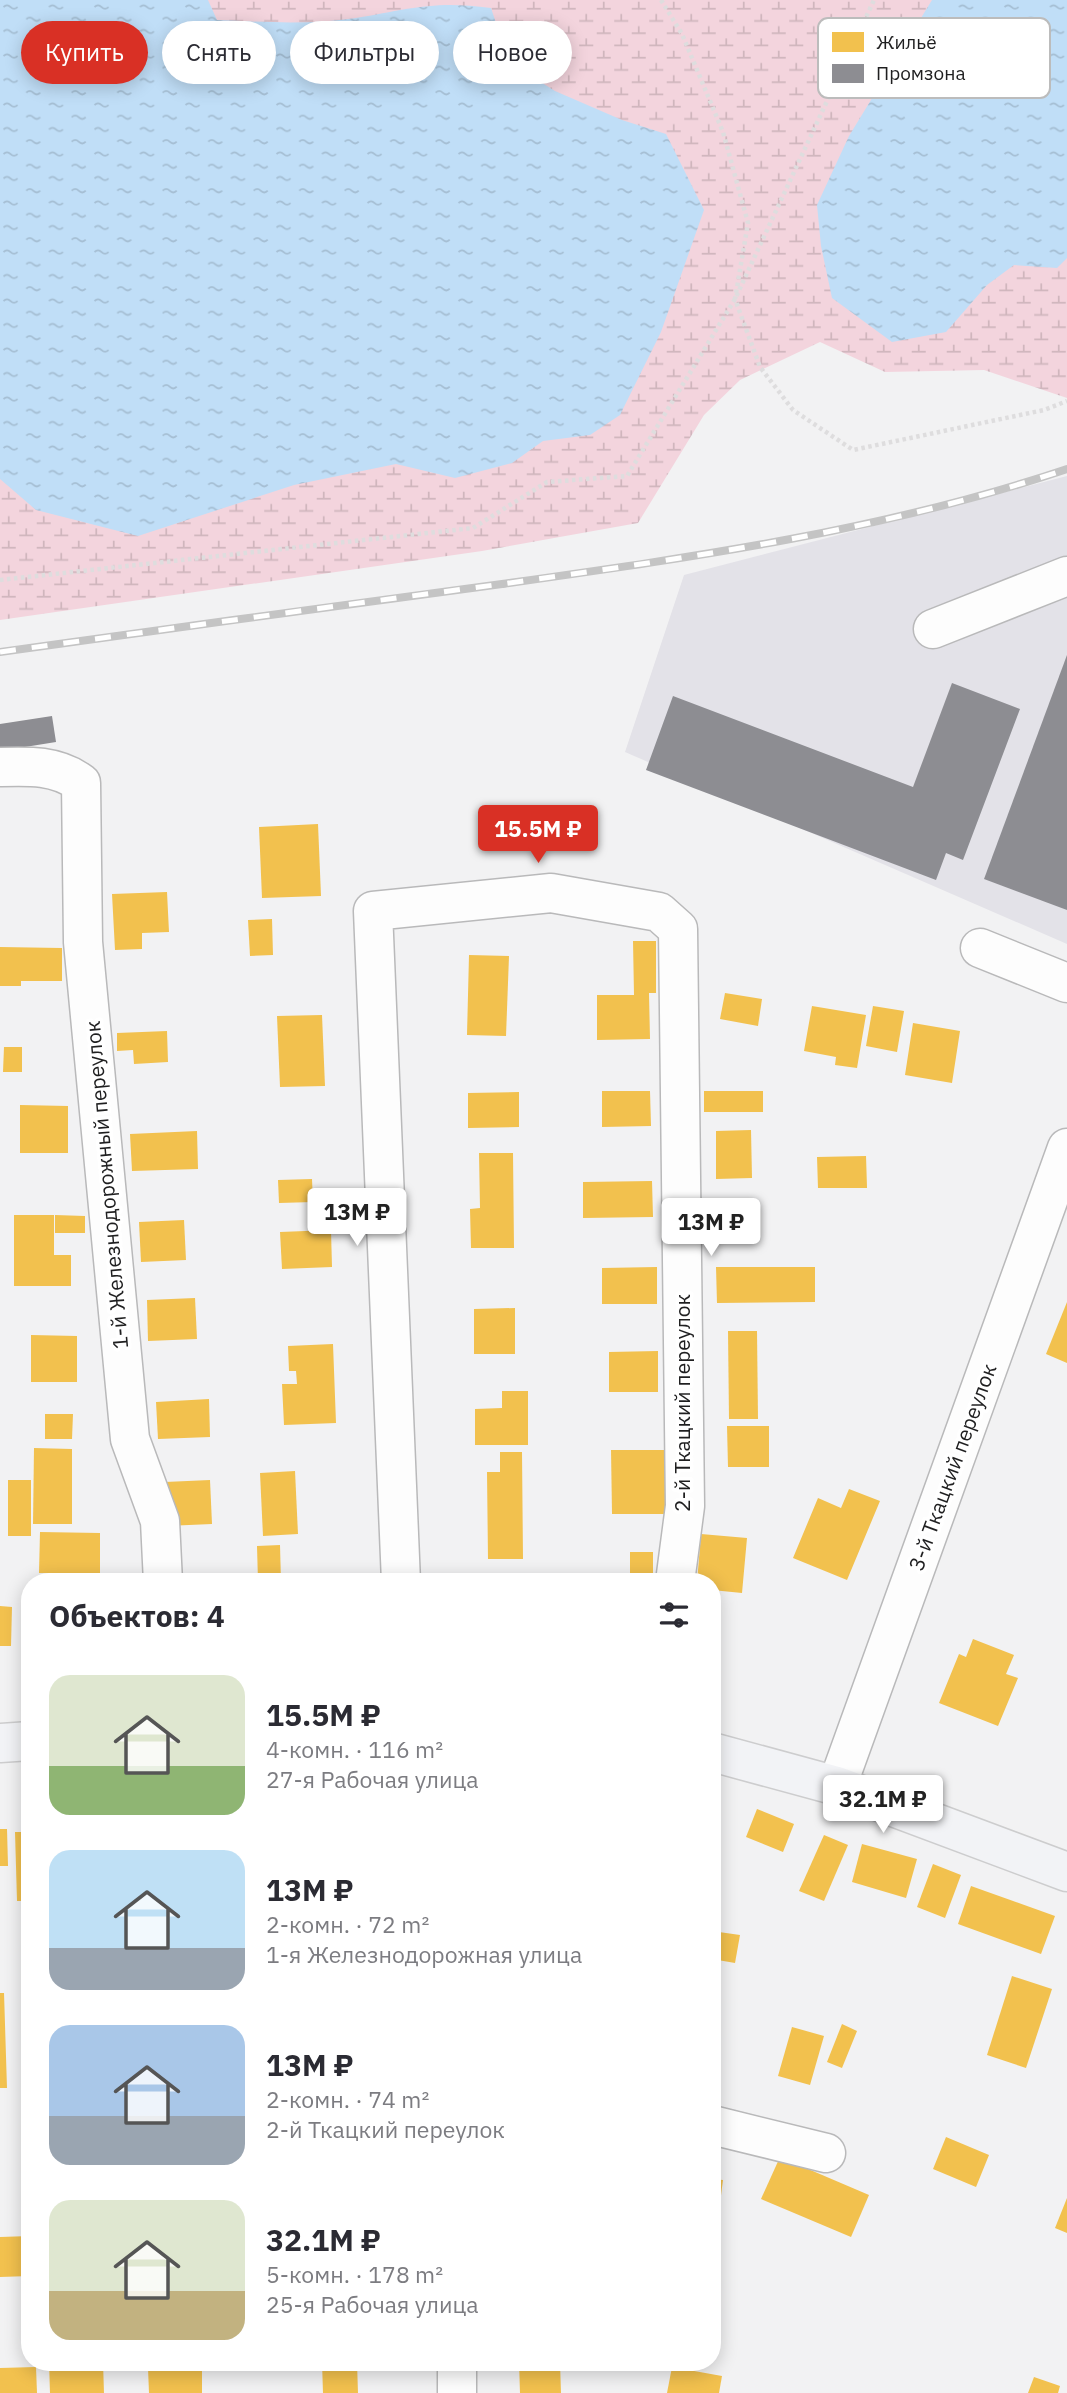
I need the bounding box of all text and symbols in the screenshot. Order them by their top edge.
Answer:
legend [818,18,1050,98]
chip: Купить [21,21,148,84]
chip: Снять [162,21,276,84]
chip: Фильтры [290,21,439,84]
chip: Новое [453,21,572,84]
text: Жильё [876,30,937,54]
text: Промзона [876,61,966,85]
pin: 15.5M ₽ [473,806,603,865]
text: 15.5M ₽ [494,813,582,843]
street label: 1-й Железнодорожный переулок [78,1020,134,1350]
pin: 13M ₽ [308,1188,406,1248]
text: 13M ₽ [323,1196,391,1226]
pin: 13M ₽ [662,1198,760,1258]
text: 13M ₽ [677,1206,745,1236]
street label: 2-й Ткацкий переулок [668,1294,696,1512]
street label: 3-й Ткацкий переулок [902,1360,1002,1574]
text: Объектов: 4 [49,1596,225,1635]
icon: filters [655,1596,693,1634]
text: 15.5M ₽ [266,1695,381,1734]
icon: home [105,1703,189,1787]
text: 4-комн. · 116 m² [266,1734,443,1764]
text: 27-я Рабочая улица [266,1764,479,1794]
pin: 32.1M ₽ [818,1776,948,1835]
text: 32.1M ₽ [839,1783,927,1813]
text: 13M ₽ [266,1870,353,1909]
icon: home [105,1878,189,1962]
text: 2-комн. · 72 m² [266,1909,429,1939]
text: 1-я Железнодорожная улица [266,1939,582,1969]
text: 13M ₽ [266,2045,353,2084]
icon: home [105,2053,189,2137]
text: 2-комн. · 74 m² [266,2084,429,2114]
text: 2-й Ткацкий переулок [266,2114,505,2144]
text: 32.1M ₽ [266,2220,381,2259]
icon: home [105,2228,189,2312]
text: 5-комн. · 178 m² [266,2259,443,2289]
text: 25-я Рабочая улица [266,2289,479,2319]

